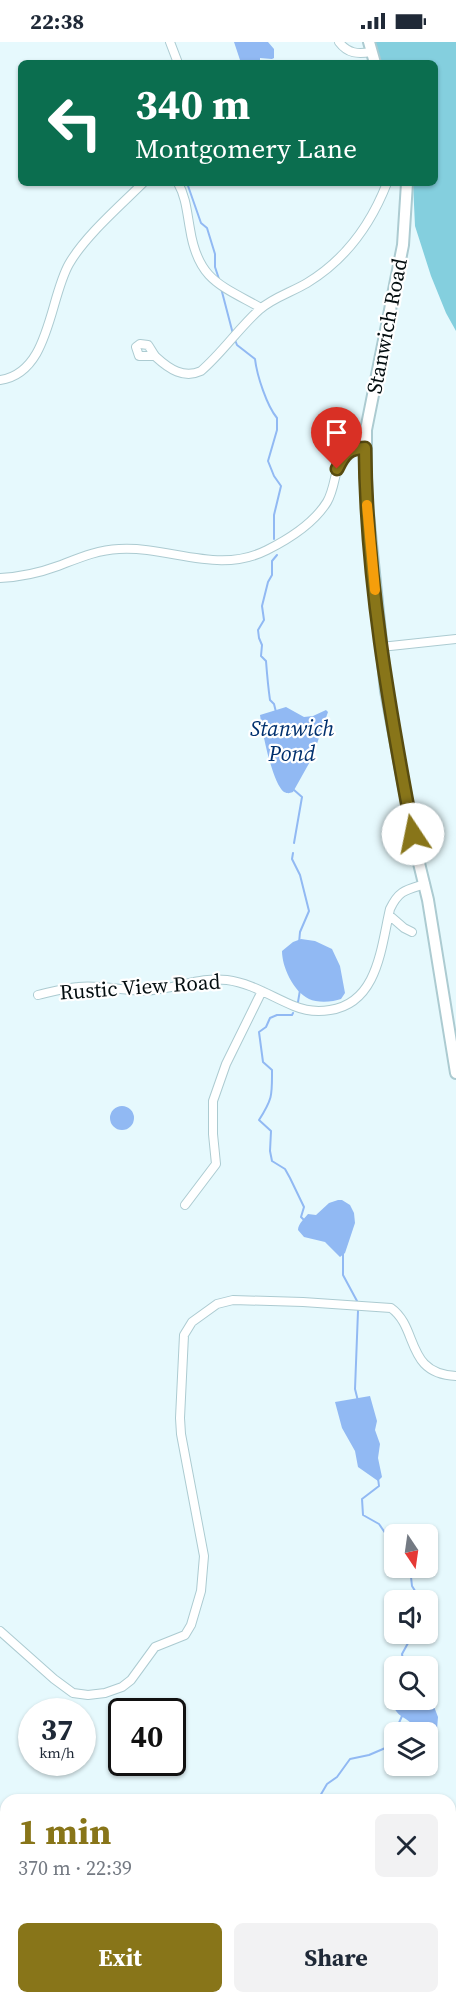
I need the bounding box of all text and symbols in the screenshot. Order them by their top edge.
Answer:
text: 22:38 [30,6,84,36]
text: 340 m [135,75,250,133]
icon: left [36,84,114,162]
text: Montgomery Lane [135,130,357,167]
street label: Stanwich Road [359,256,414,396]
pin [311,407,362,469]
icon: arrive [320,416,353,449]
water label: Stanwich Pond [250,713,334,768]
position arrow [381,802,445,866]
street label: Rustic View Road [59,966,221,1007]
north arrow [384,1524,438,1578]
map controls [384,1524,438,1776]
button: sound [384,1590,438,1644]
button: search [384,1656,438,1710]
speed limit sign: 40 [108,1698,186,1776]
text: 37 [41,1709,73,1750]
button: layers [384,1722,438,1776]
text: km/h [39,1742,75,1763]
text: 1 min [18,1807,111,1856]
button: close [375,1814,438,1877]
text: 370 m · 22:39 [18,1854,132,1882]
button: Exit [18,1923,222,1992]
button: Share [234,1923,438,1992]

